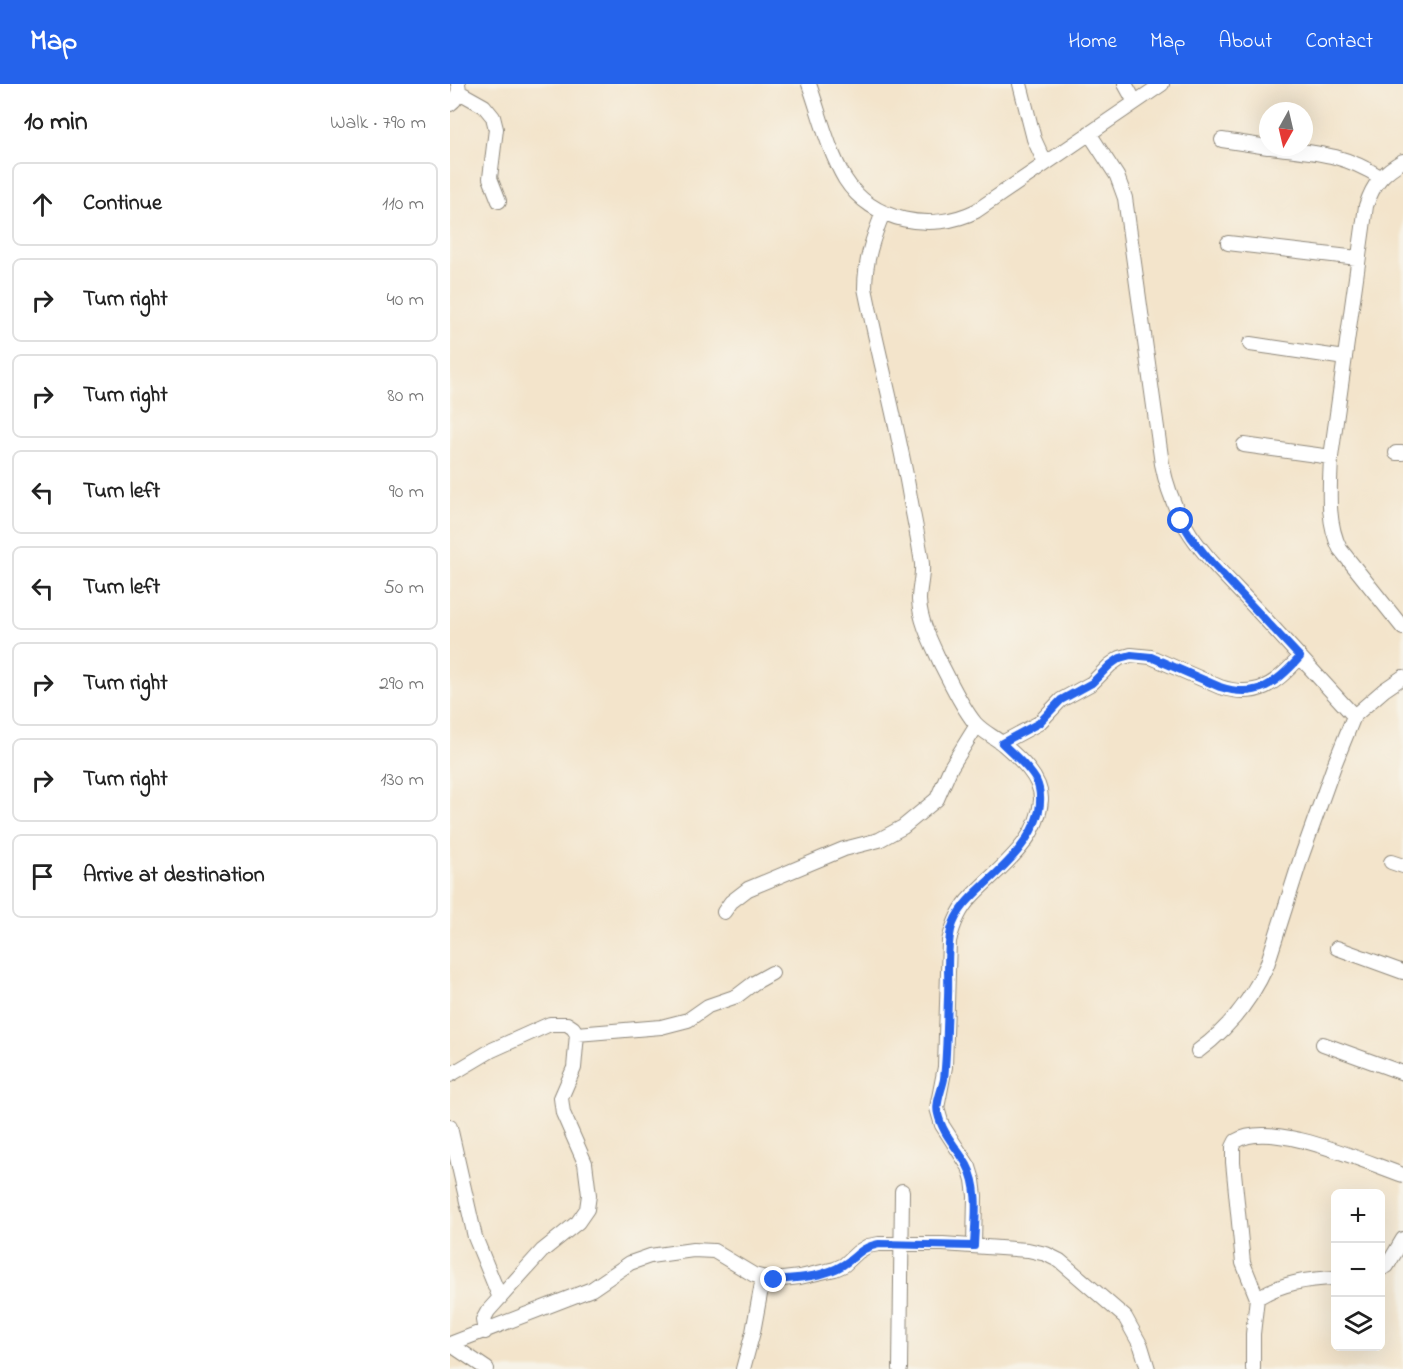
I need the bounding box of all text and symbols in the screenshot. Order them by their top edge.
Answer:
text: Map [30,22,77,63]
text: Home [1068,27,1117,57]
text: Map [1150,27,1185,57]
text: About [1218,27,1272,57]
text: Contact [1305,27,1373,57]
north arrow [1259,102,1313,156]
text: 10 min [24,104,88,142]
text: Walk · 790 m [330,109,426,138]
icon: ahead [26,188,59,221]
text: Continue [83,188,162,220]
text: 110 m [382,190,424,219]
icon: right [26,284,59,317]
text: Turn right [83,284,168,316]
text: 40 m [387,286,424,315]
icon: right [26,380,59,413]
text: Turn right [83,380,168,412]
text: 80 m [387,382,424,411]
icon: left [26,476,59,509]
text: Turn left [83,476,160,508]
text: 90 m [389,478,424,507]
route start [1167,507,1193,533]
icon: left [26,572,59,605]
text: Turn left [83,572,160,604]
text: 50 m [383,574,424,603]
icon: right [26,668,59,701]
text: Turn right [83,668,168,700]
text: 290 m [379,670,424,699]
icon: right [26,764,59,797]
text: Turn right [83,764,168,796]
text: 130 m [380,766,424,795]
icon: arrive [26,860,59,893]
text: Arrive at destination [83,860,265,892]
map controls [1331,1189,1385,1351]
button: + [1331,1189,1385,1243]
button: − [1331,1243,1385,1297]
route end [760,1266,786,1292]
button: layers [1331,1297,1385,1351]

